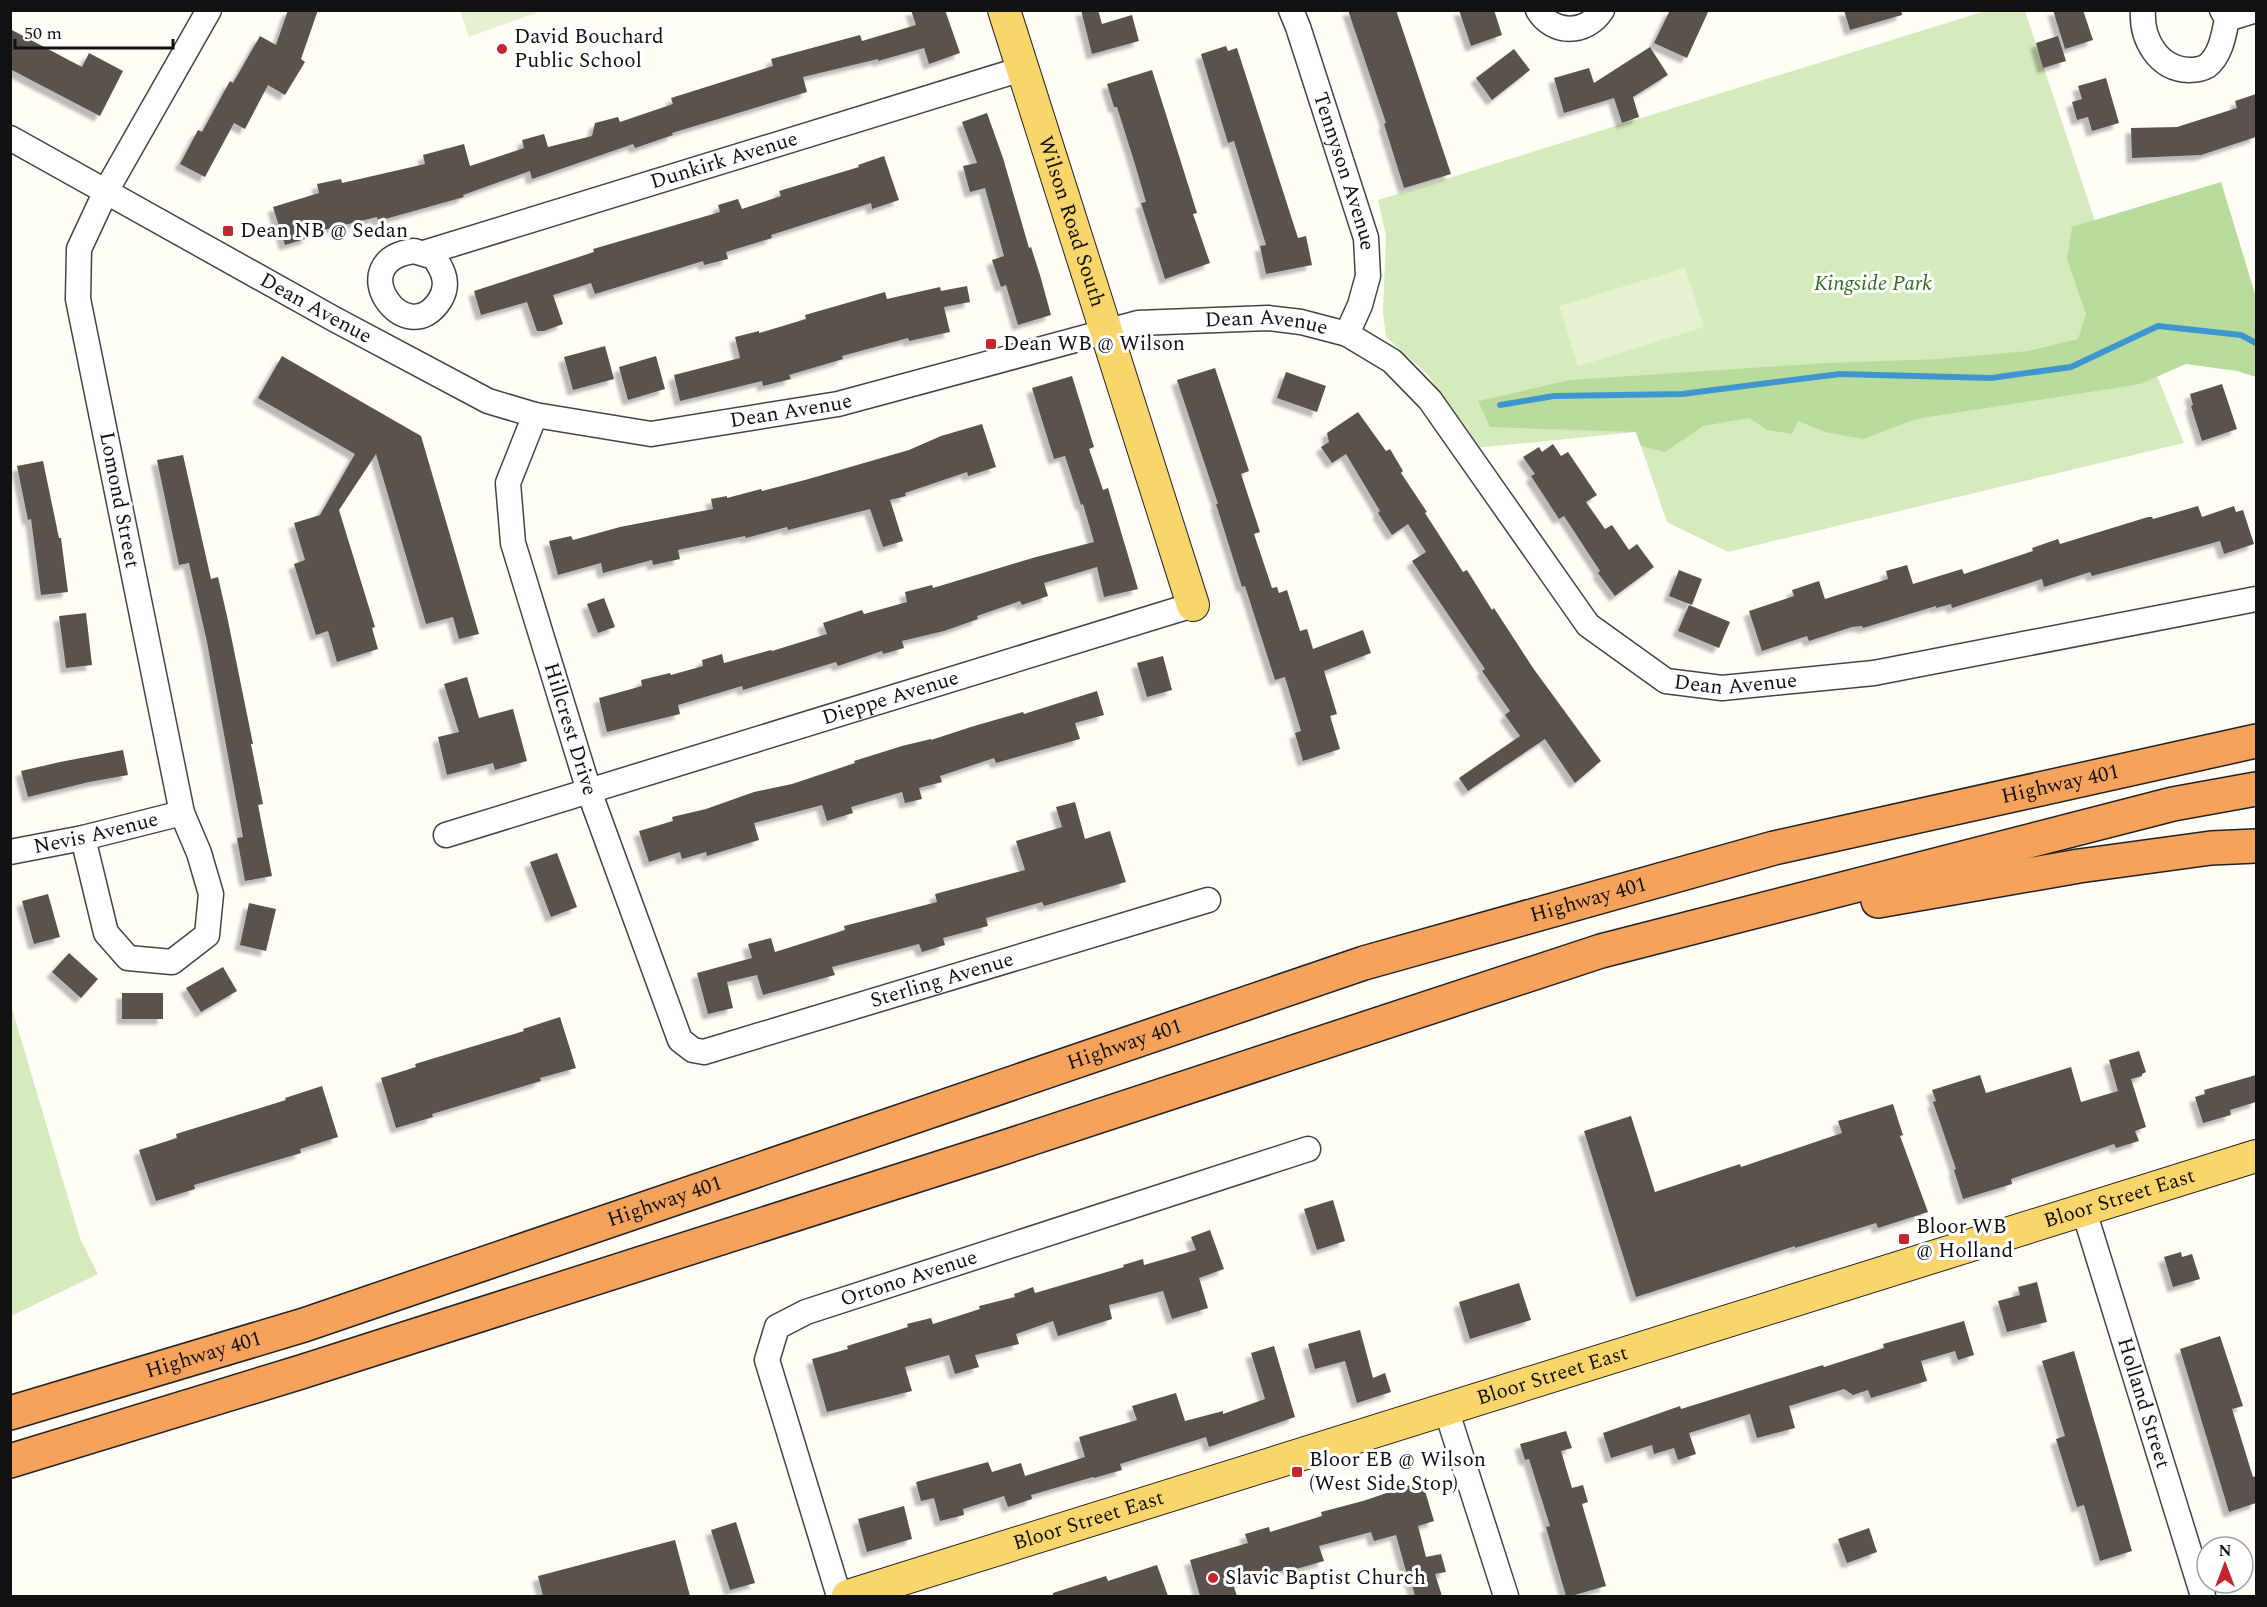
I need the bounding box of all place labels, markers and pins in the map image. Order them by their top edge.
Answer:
place label: David Bouchard Public School [514,21,664,77]
marker: David Bouchard Public School [495,42,509,56]
place label: Dean NB @ Sedan [240,215,408,247]
marker: Dean NB @ Sedan [221,224,235,238]
place label: Dean WB @ Wilson [1003,328,1185,360]
marker: Dean WB @ Wilson [984,337,998,351]
place label: Bloor WB @ Holland [1916,1211,2013,1267]
marker: Bloor WB @ Holland [1897,1232,1911,1246]
place label: Bloor EB @ Wilson (West Side Stop) [1309,1444,1486,1500]
marker: Bloor EB @ Wilson (West Side Stop) [1290,1465,1304,1479]
place label: Slavic Baptist Church [1225,1562,1426,1594]
marker: Slavic Baptist Church [1206,1571,1220,1585]

